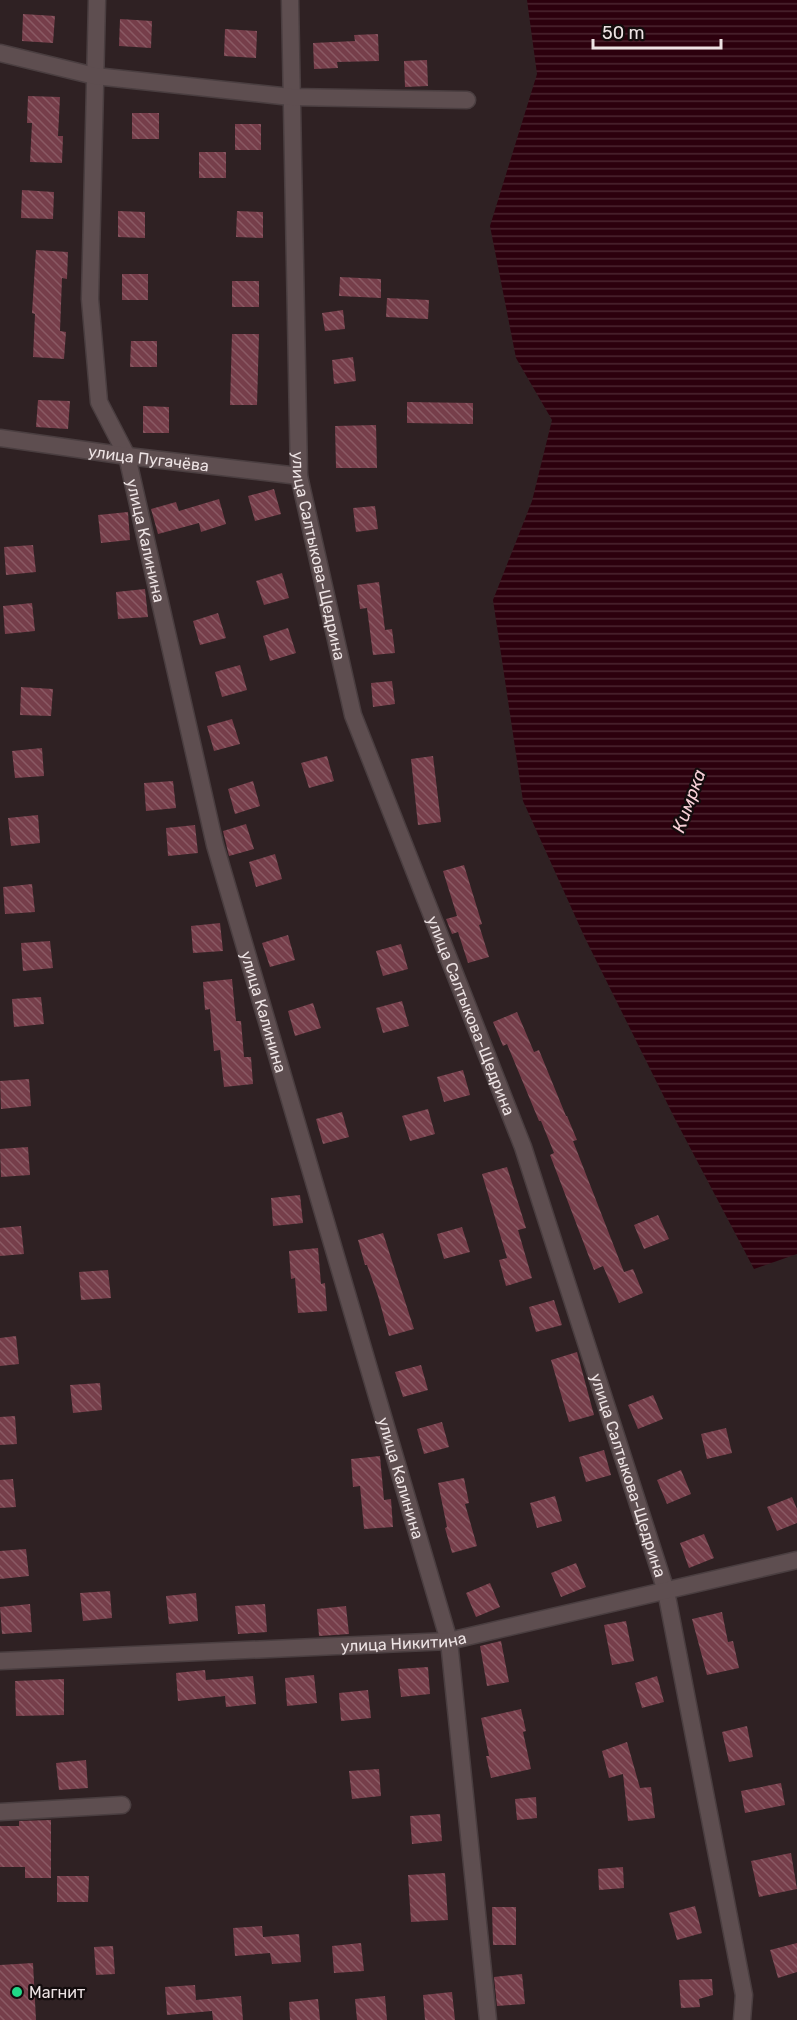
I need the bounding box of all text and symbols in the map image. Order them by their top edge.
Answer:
scale bar [593,12,720,50]
text: 50 m [602,22,645,44]
street label: улица Пугачёва [87,441,210,475]
street label: улица Салтыкова-Щедрина [289,451,350,662]
street label: улица Калинина [123,477,169,604]
water label: Кимрка [667,766,711,836]
street label: улица Салтыкова-Щедрина [423,913,519,1118]
street label: улица Калинина [237,949,291,1075]
street label: улица Салтыкова-Щедрина [587,1371,670,1579]
street label: улица Калинина [374,1415,428,1541]
street label: улица Никитина [340,1628,468,1655]
place label: Магнит [29,1983,85,2002]
marker: Магнит [10,1985,24,1999]

